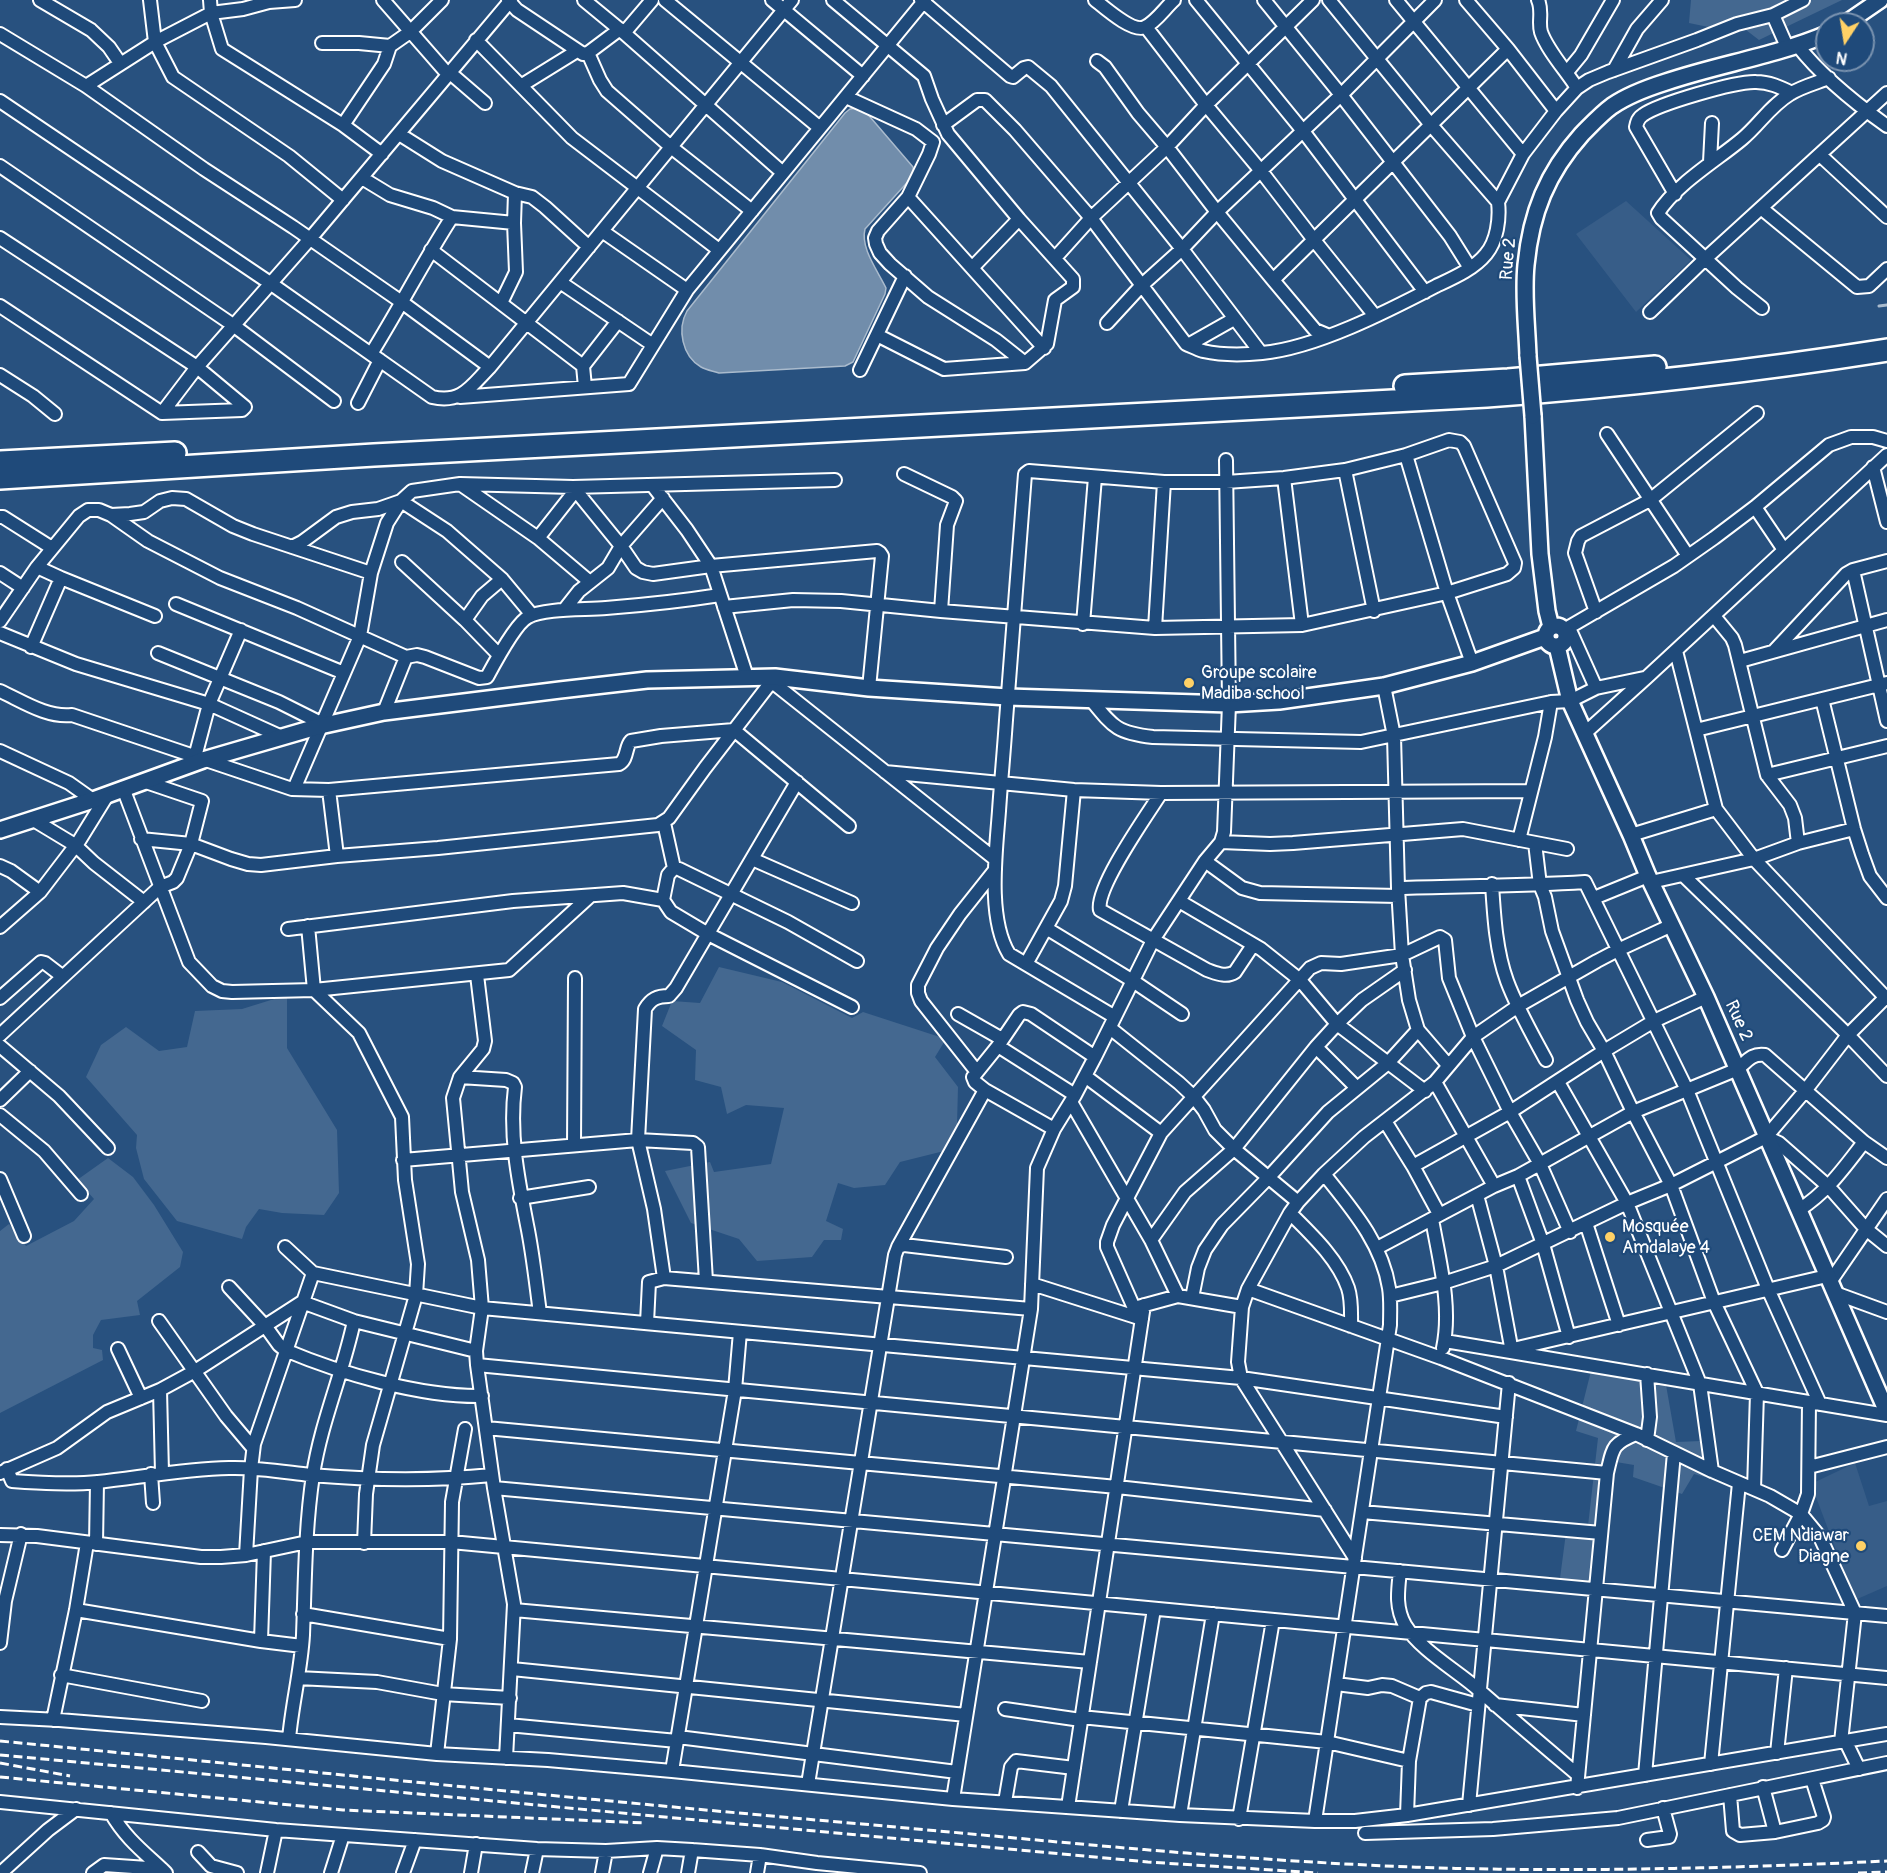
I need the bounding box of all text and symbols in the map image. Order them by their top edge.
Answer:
north arrow [1815,12,1875,72]
text: N [1834,47,1849,69]
street label: Rue 2 [1496,237,1522,281]
place label: Groupe scolaire Madiba school [1201,662,1317,704]
marker: Groupe scolaire Madiba school [1182,676,1196,690]
street label: Rue 2 [1720,997,1756,1045]
place label: Mosquée Amdalaye 4 [1622,1216,1710,1258]
marker: Mosquée Amdalaye 4 [1603,1230,1617,1244]
place label: CEM Ndiawar Diagne [1752,1525,1849,1568]
marker: CEM Ndiawar Diagne [1854,1539,1868,1553]

